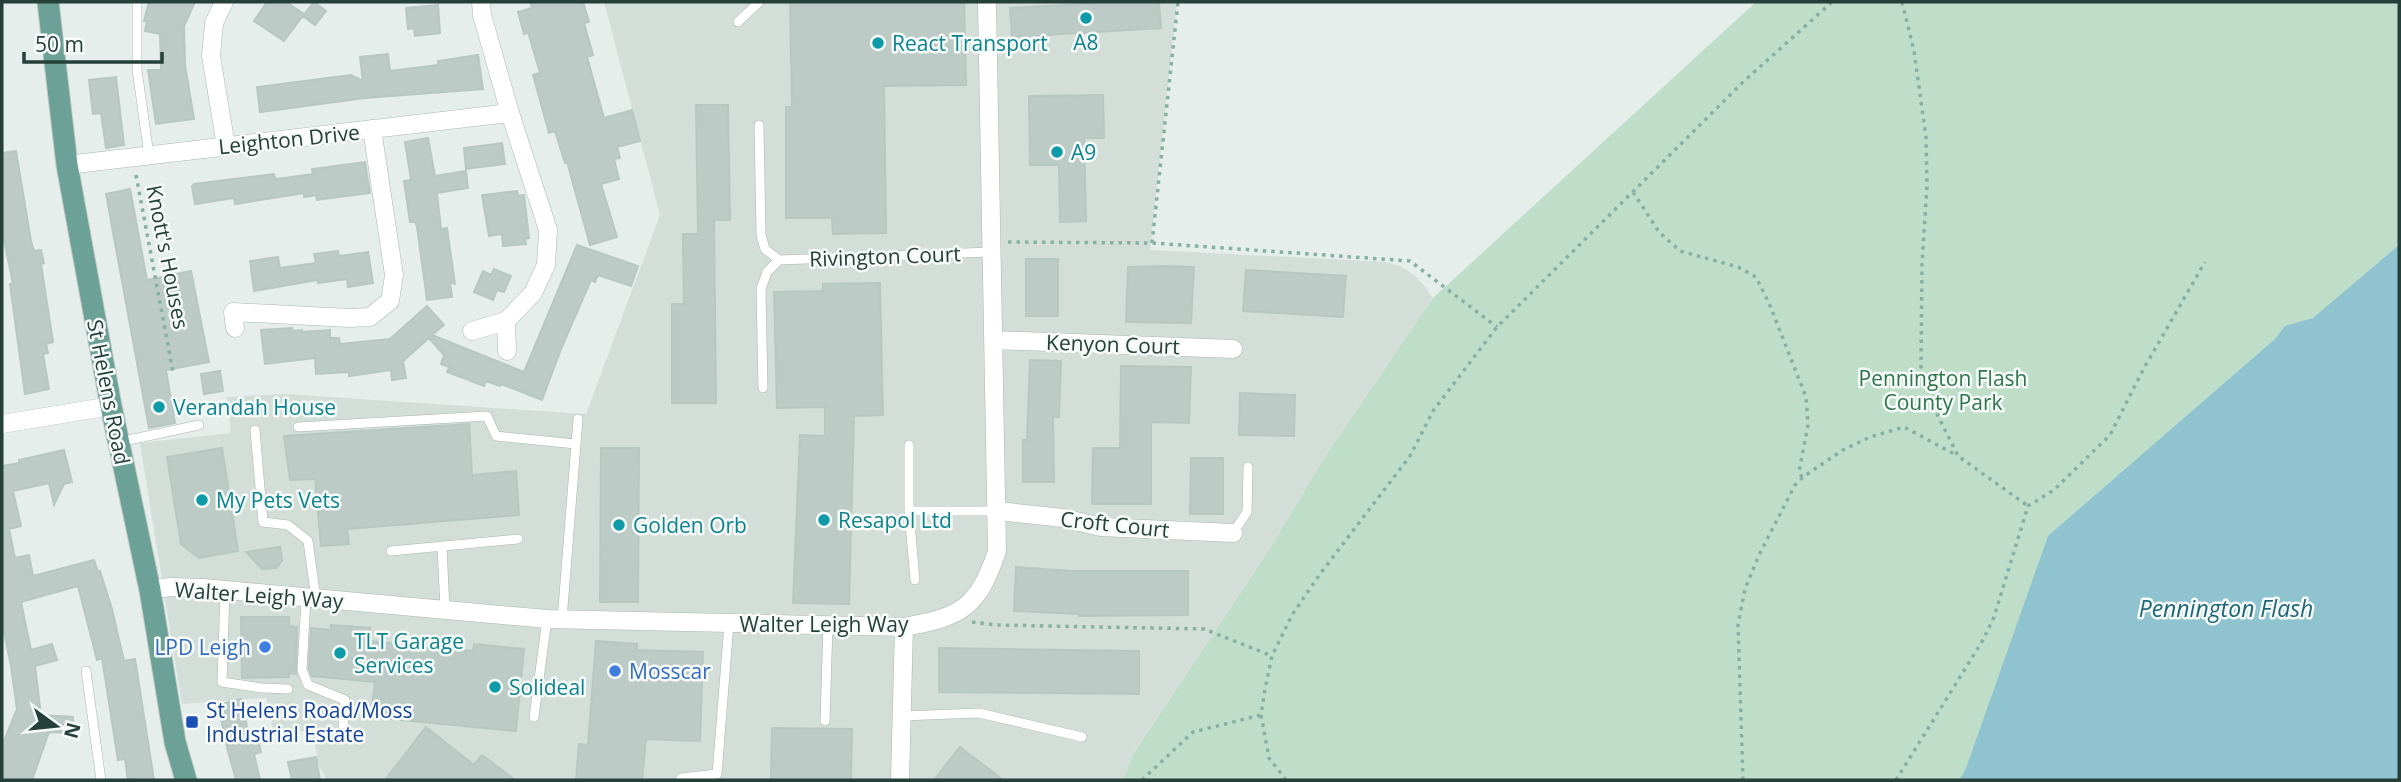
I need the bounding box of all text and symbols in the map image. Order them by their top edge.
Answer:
marker: A8 [1078,10,1094,26]
scale bar [24,21,163,65]
place label: A8 [1073,28,1099,56]
place label: React Transport [892,29,1048,57]
text: 50 m [35,30,84,58]
marker: React Transport [870,35,886,51]
street label: Leighton Drive [217,118,361,160]
place label: A9 [1071,138,1096,166]
marker: A9 [1049,144,1065,160]
street label: Knott's Houses [140,183,196,331]
street label: Rivington Court [809,239,961,273]
street label: St Helens Road [81,317,137,467]
street label: Kenyon Court [1046,328,1180,360]
park label: Pennington Flash County Park [1859,364,2027,416]
place label: Verandah House [173,393,336,421]
marker: Verandah House [151,399,167,415]
place label: My Pets Vets [216,486,340,514]
marker: My Pets Vets [194,492,210,508]
street label: Croft Court [1059,504,1171,544]
place label: Resapol Ltd [838,506,952,534]
place label: Golden Orb [633,511,747,539]
marker: Resapol Ltd [816,512,832,528]
marker: Golden Orb [611,517,627,533]
street label: Walter Leigh Way [174,575,345,615]
water label: Pennington Flash [2139,592,2313,624]
street label: Walter Leigh Way [739,610,909,638]
place label: TLT Garage Services [354,627,464,679]
place label: LPD Leigh [154,633,251,661]
marker: LPD Leigh [257,639,273,655]
marker: TLT Garage Services [332,645,348,661]
place label: Mosscar [629,657,711,685]
marker: Mosscar [607,663,623,679]
place label: Solideal [509,673,585,701]
marker: Solideal [487,679,503,695]
north arrow [21,691,91,761]
place label: St Helens Road/Moss Industrial Estate [206,696,413,748]
marker: St Helens Road/Moss Industrial Estate [184,714,200,730]
text: N [58,720,87,741]

